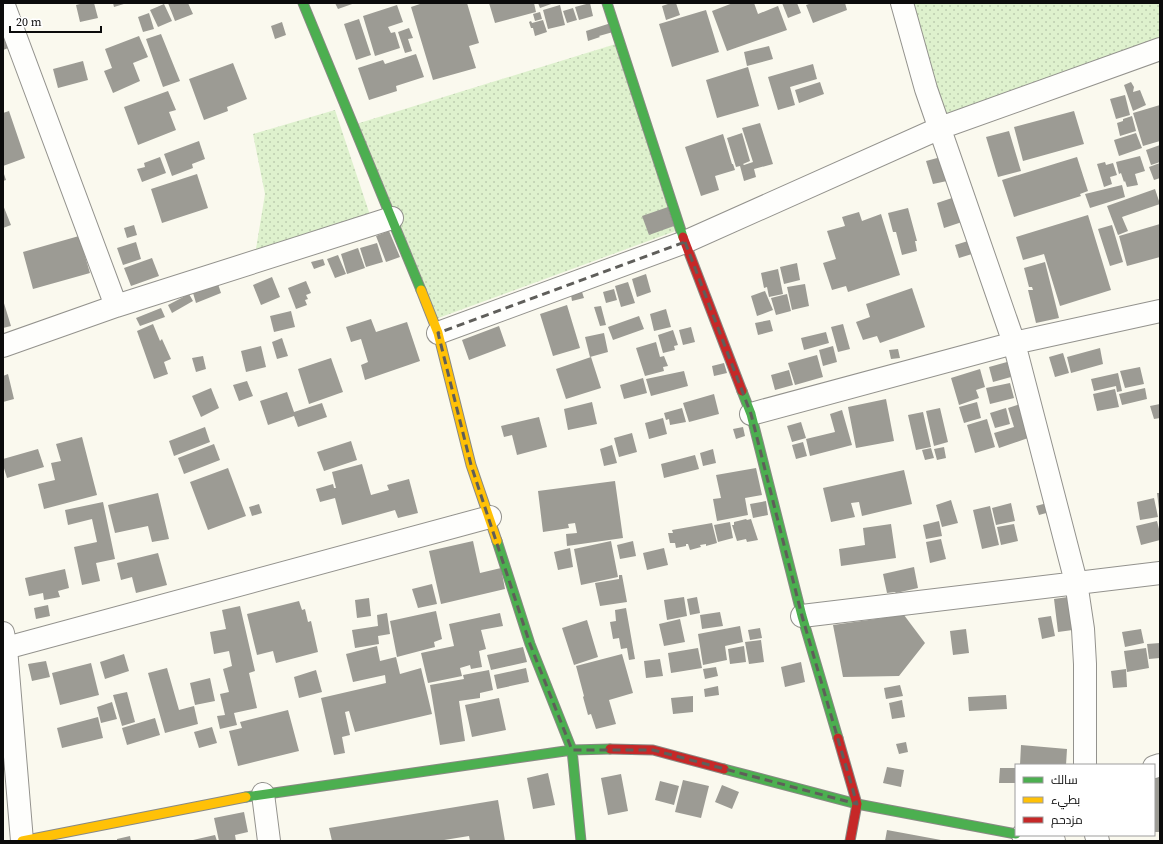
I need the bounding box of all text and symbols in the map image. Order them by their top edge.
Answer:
scale bar [10,8,101,34]
text: 20 m [16,14,42,30]
legend [1015,764,1155,836]
text: سالك [1051,772,1078,788]
text: بطيء [1051,792,1080,810]
text: مزدحم [1051,812,1083,828]

